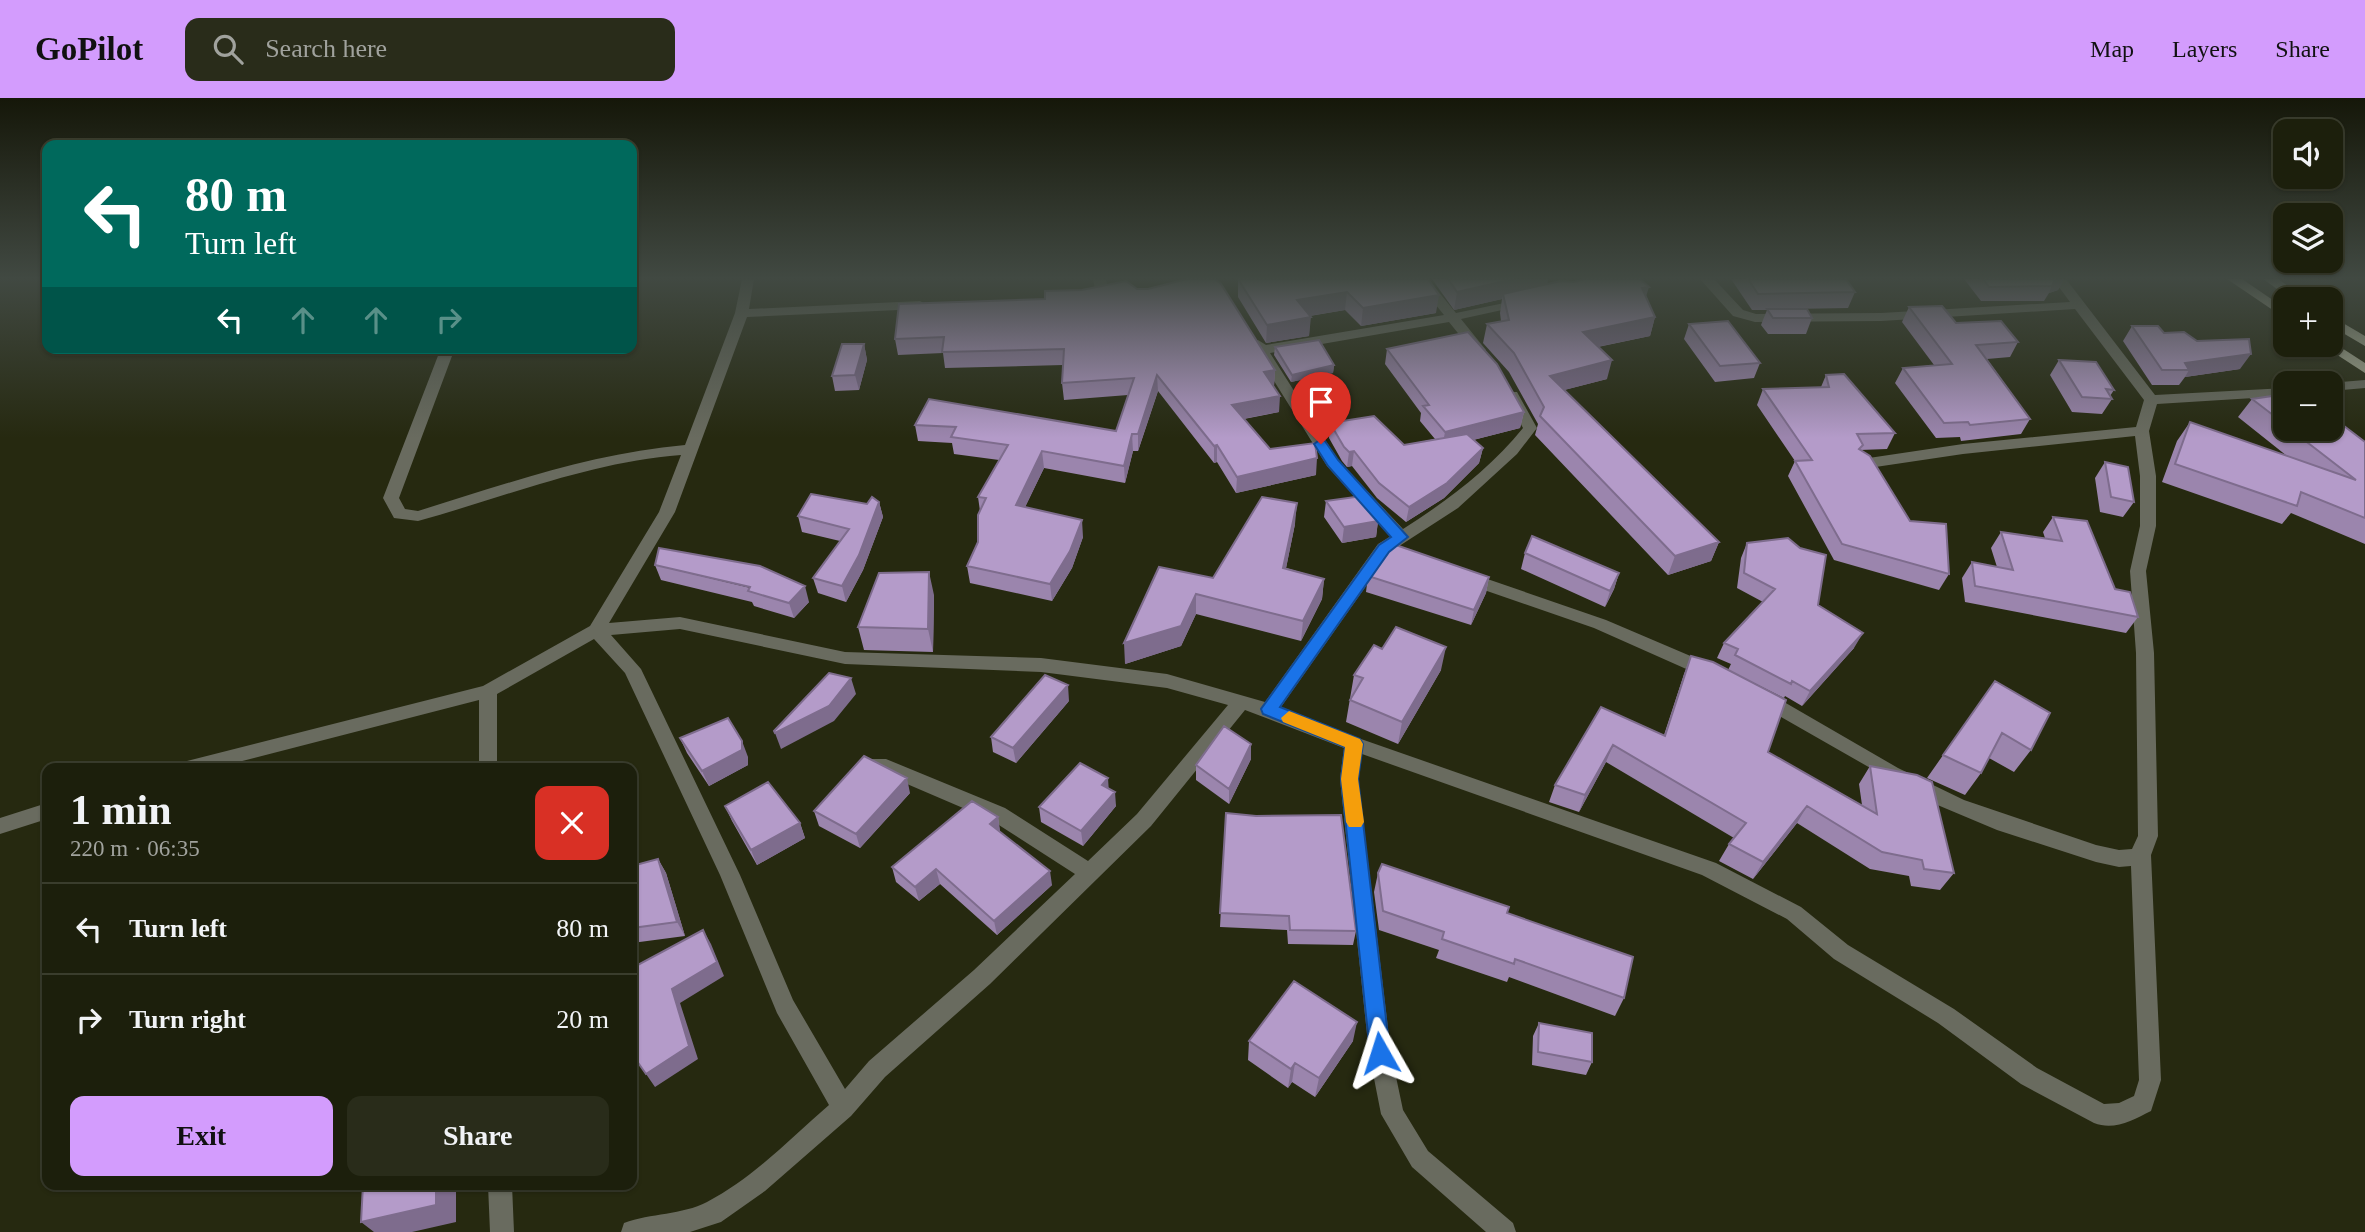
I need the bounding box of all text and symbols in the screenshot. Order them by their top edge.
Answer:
search box [185,18,675,81]
icon: search [209,30,247,68]
text: GoPilot [35,31,143,67]
text: Search here [265,34,387,63]
text: Map [2090,36,2134,62]
text: Layers [2172,36,2237,62]
text: Share [2275,36,2330,62]
map controls [2273,119,2343,441]
button: sound [2273,119,2343,189]
text: 80 m [185,167,287,222]
icon: left [70,168,161,259]
button: layers [2273,203,2343,273]
text: Turn left [185,225,297,261]
button: + [2273,287,2343,357]
icon: left [211,301,249,339]
icon: ahead [284,301,322,339]
icon: ahead [357,301,395,339]
icon: right [430,301,468,339]
button: − [2273,371,2343,441]
pin [1291,372,1351,444]
icon: arrive [1302,383,1340,421]
button: close [535,786,609,860]
text: 1 min [70,787,172,833]
text: 220 m · 06:35 [70,836,200,861]
icon: left [70,910,108,948]
text: Turn left [129,914,227,943]
text: 80 m [556,914,609,943]
icon: right [70,1001,108,1039]
text: Turn right [129,1005,246,1034]
text: 20 m [556,1005,609,1034]
position arrow [1343,1016,1417,1090]
button: Exit [70,1096,333,1176]
button: Share [347,1096,609,1176]

